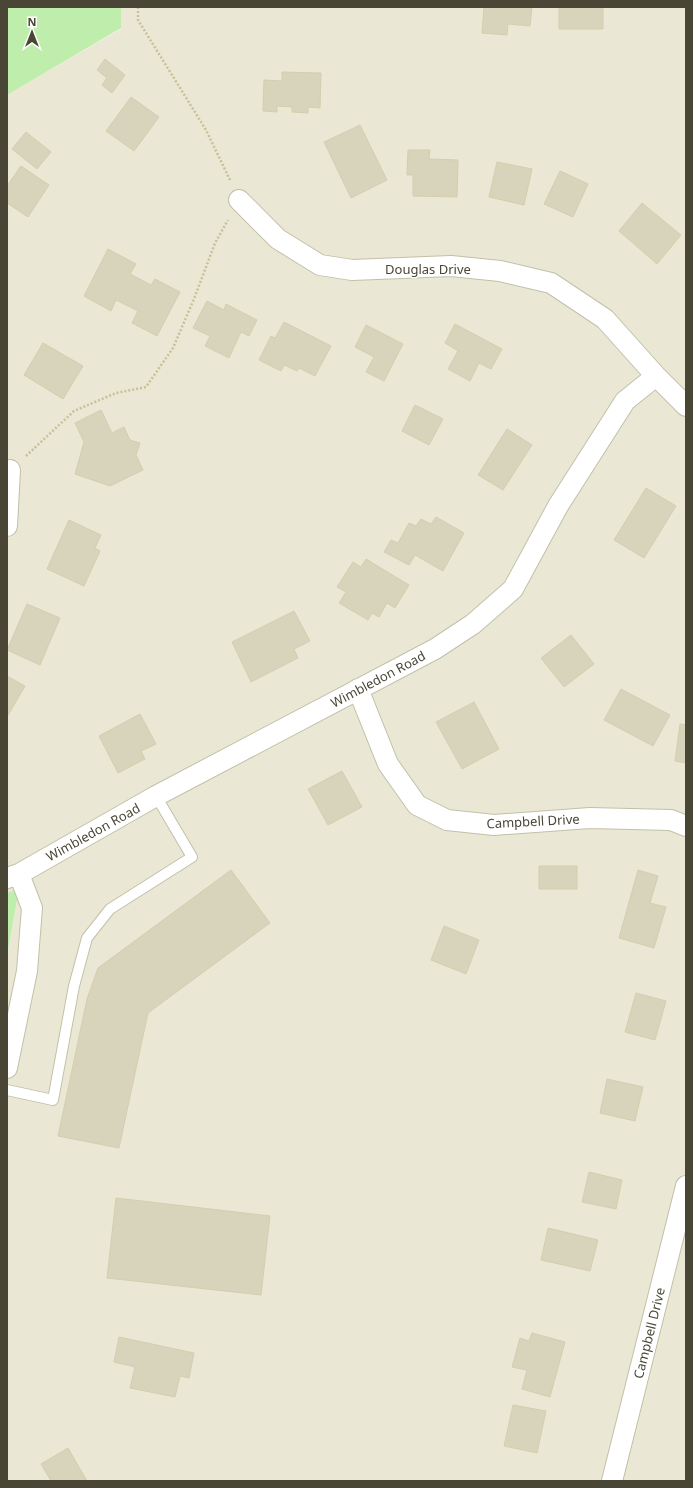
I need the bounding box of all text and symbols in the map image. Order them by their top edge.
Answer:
north arrow [12,12,52,52]
text: N [28,14,36,29]
street label: Douglas Drive [385,260,471,278]
street label: Wimbledon Road [328,646,428,712]
street label: Wimbledon Road [43,799,143,865]
street label: Campbell Drive [486,810,580,832]
street label: Campbell Drive [629,1286,669,1380]

